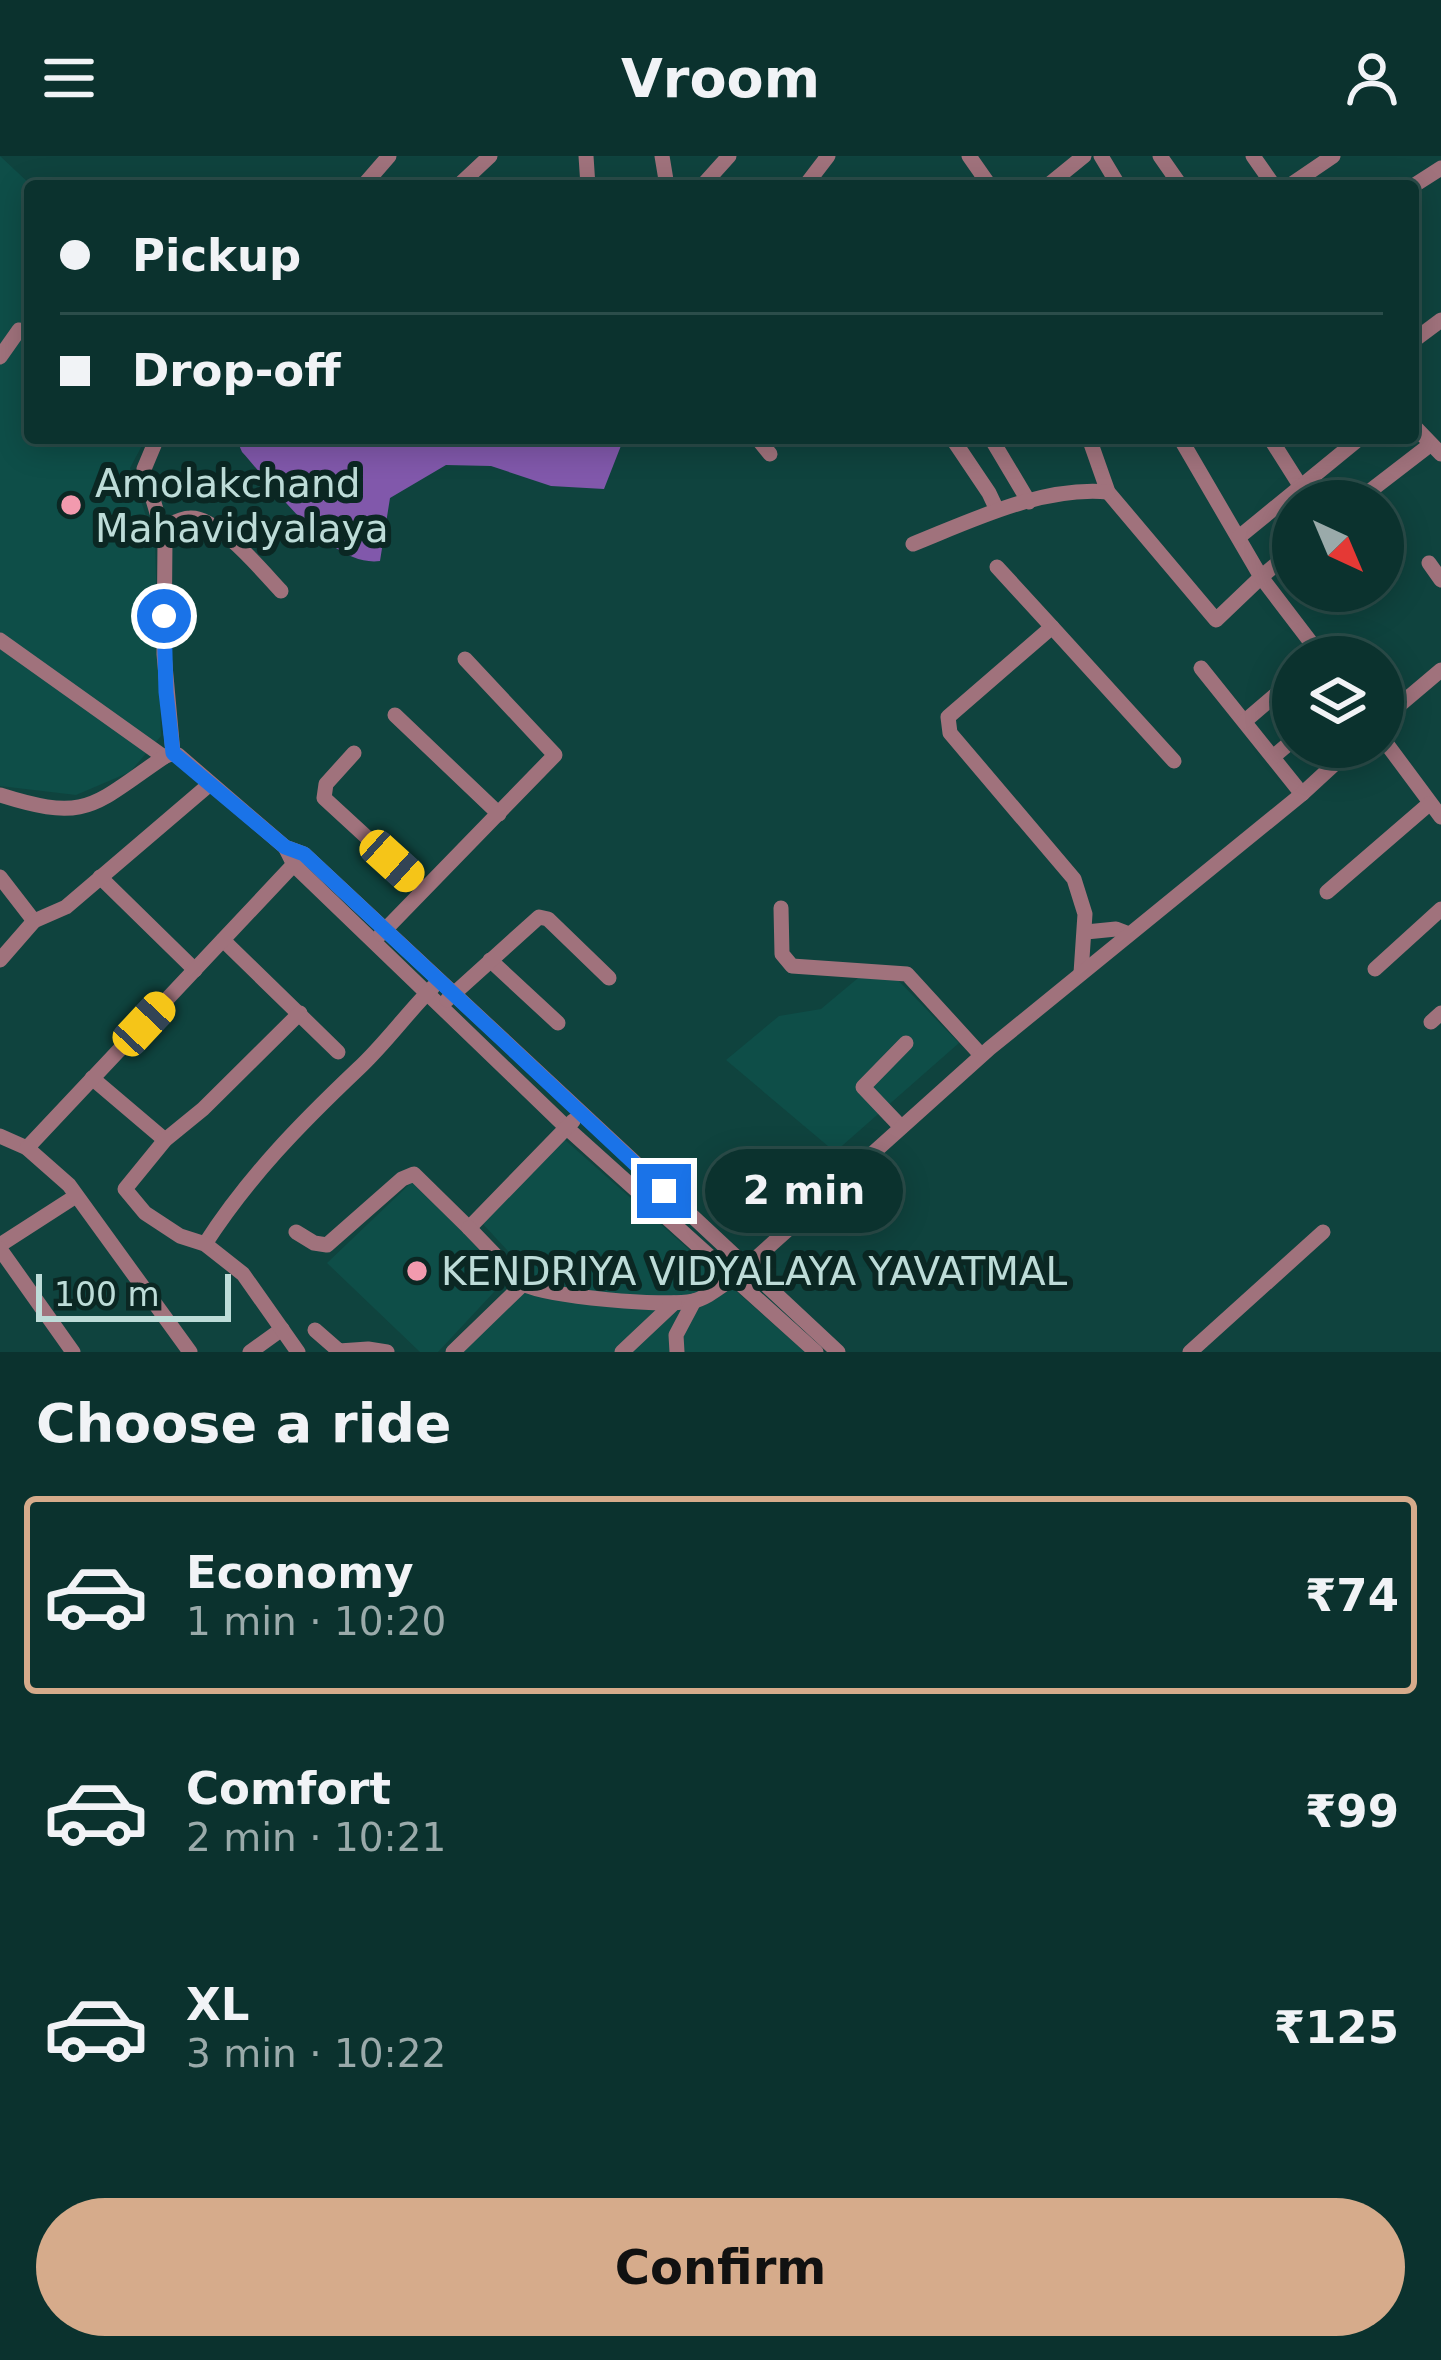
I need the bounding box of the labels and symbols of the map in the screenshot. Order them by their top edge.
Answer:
place label: Amolakchand Mahavidyalaya [95,461,389,551]
north arrow [1272,480,1404,612]
marker: Amolakchand Mahavidyalaya [58,492,84,518]
route start [137,589,191,643]
car [353,824,431,898]
car [106,985,182,1063]
callout: 2 min [706,1149,904,1233]
route end [637,1164,691,1218]
place label: KENDRIYA VIDYALAYA YAVATMAL [441,1249,1068,1294]
marker: KENDRIYA VIDYALAYA YAVATMAL [404,1258,430,1284]
scale bar [36,1268,231,1321]

